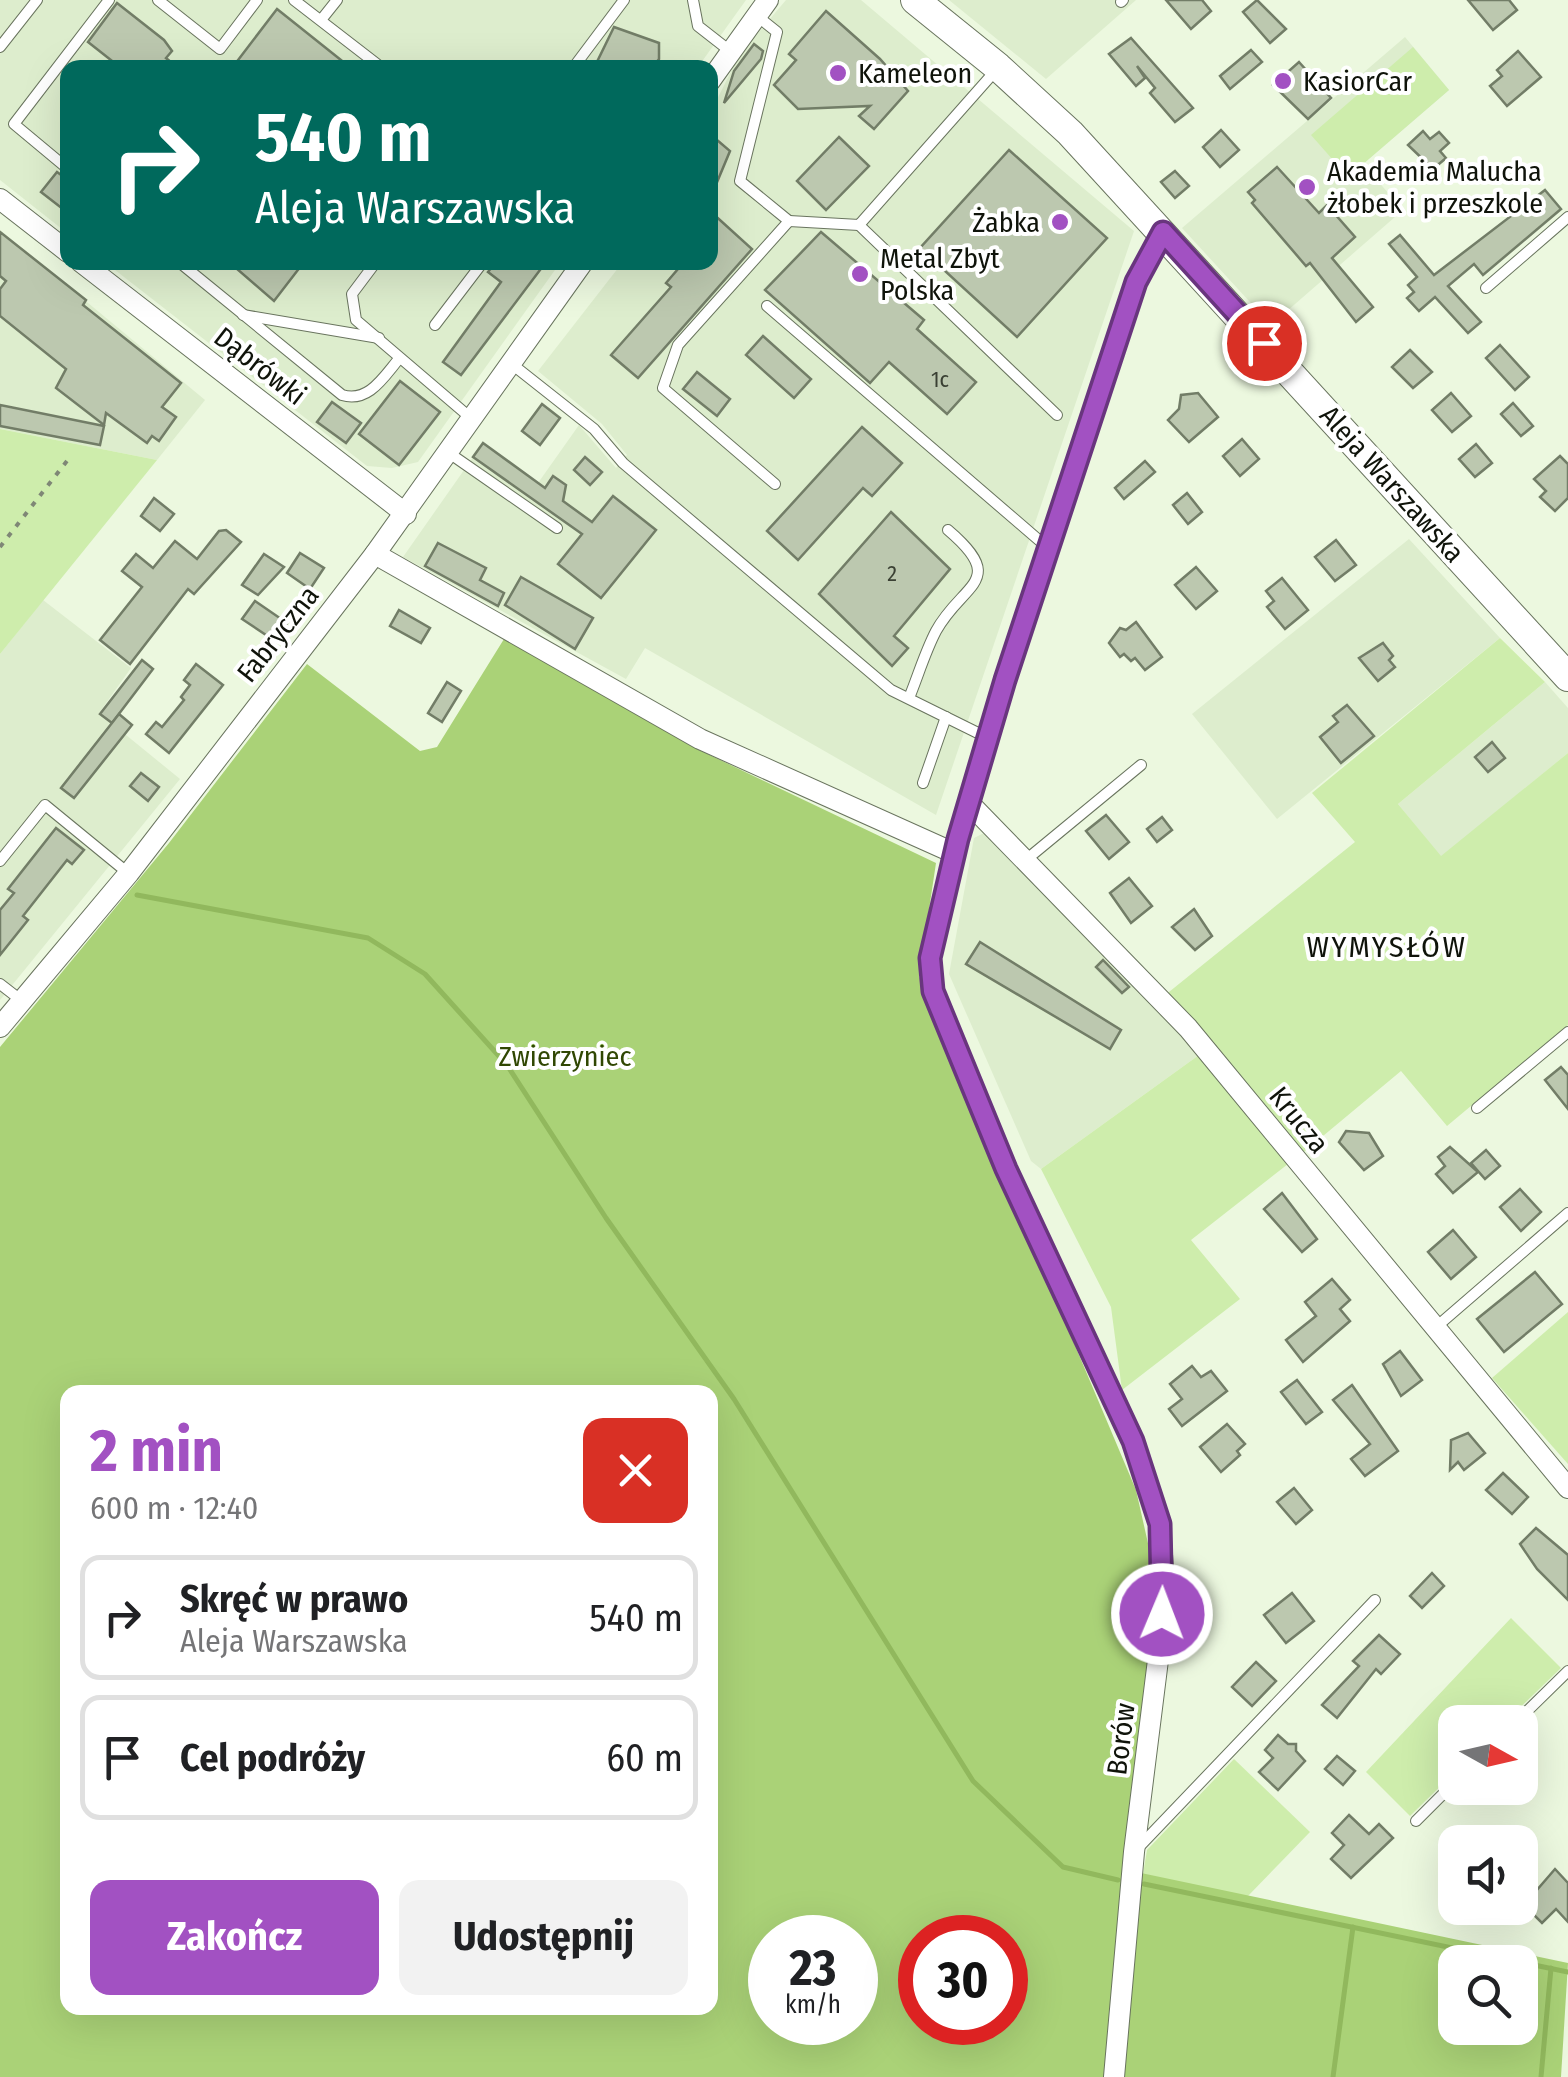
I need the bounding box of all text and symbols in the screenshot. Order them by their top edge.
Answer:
place label: Kameleon [858,57,972,90]
marker: Kameleon [827,62,849,84]
place label: KasiorCar [1303,65,1412,98]
marker: KasiorCar [1272,70,1294,92]
text: 540 m [255,96,432,180]
icon: right [90,100,220,230]
place label: Akademia Malucha żłobek i przeszkole [1327,155,1543,220]
marker: Akademia Malucha żłobek i przeszkole [1296,176,1318,198]
text: Aleja Warszawska [255,181,575,235]
place label: Żabka [972,206,1040,239]
marker: Żabka [1049,211,1071,233]
place label: Metal Zbyt Polska [880,242,1001,307]
marker: Metal Zbyt Polska [849,263,871,285]
pin [1222,301,1307,386]
icon: arrive [1237,316,1292,371]
street label: Dąbrówki [208,320,312,412]
house number: 1c [931,366,950,393]
street label: Aleja Warszawska [1313,399,1471,569]
house number: 2 [887,560,897,587]
street label: Fabryczna [230,579,326,689]
district label: WYMYSŁÓW [1307,929,1467,965]
park label: Zwierzyniec [499,1040,631,1073]
street label: Krucza [1262,1080,1336,1160]
text: 2 min [90,1415,223,1487]
button: close [583,1418,688,1523]
text: 600 m · 12:40 [90,1489,259,1527]
position arrow [1110,1562,1214,1666]
text: Skręć w prawo [180,1576,408,1622]
icon: right [95,1590,150,1645]
text: 540 m [589,1595,683,1641]
text: Aleja Warszawska [180,1622,408,1660]
street label: Borów [1100,1701,1142,1777]
north arrow [1438,1705,1538,1805]
map controls [1438,1705,1538,2045]
icon: arrive [95,1730,150,1785]
text: Cel podróży [180,1735,365,1781]
text: 60 m [606,1735,683,1781]
button: sound [1438,1825,1538,1925]
button: Zakończ [90,1880,379,1995]
button: Udostępnij [399,1880,688,1995]
speed limit sign: 30 [898,1915,1028,2045]
text: 23 [790,1938,836,1998]
button: search [1438,1945,1538,2045]
text: km/h [785,1990,841,2020]

